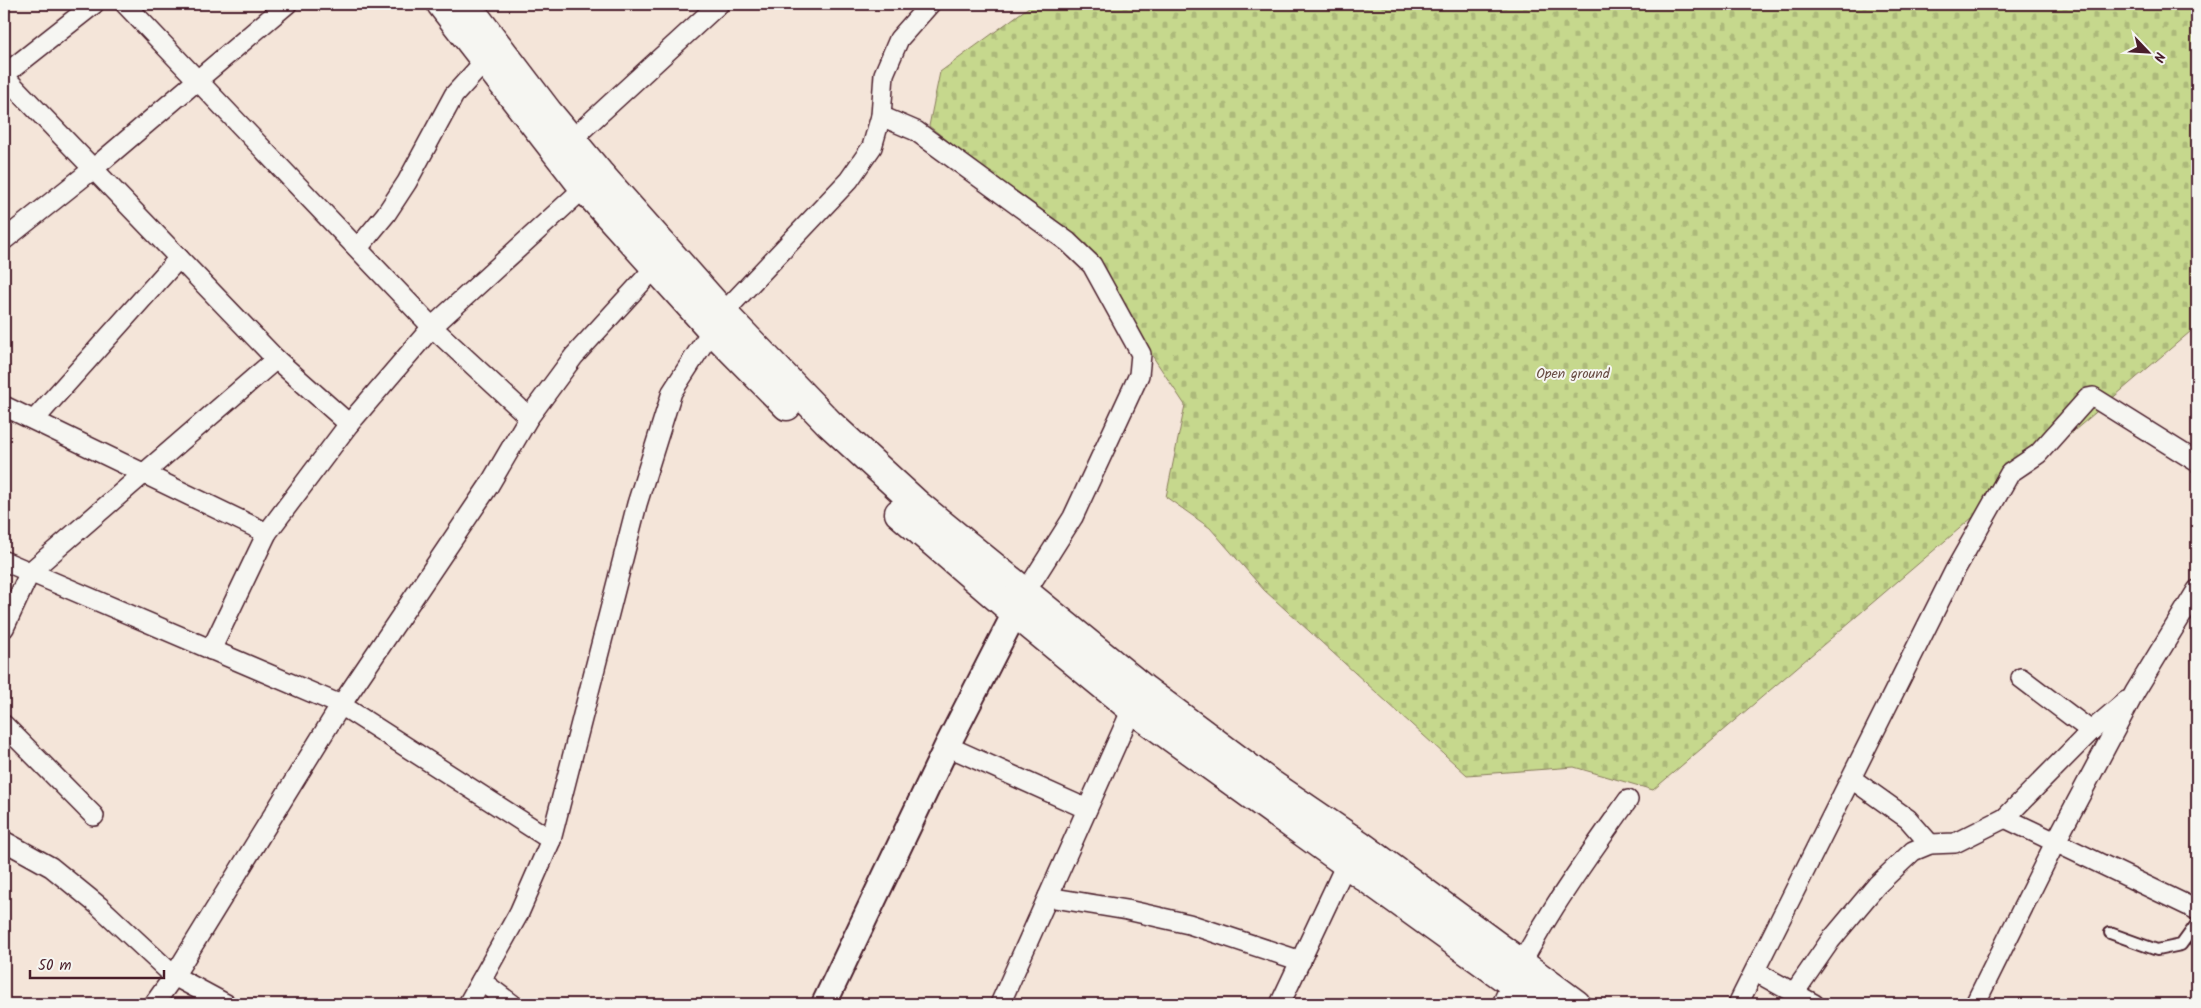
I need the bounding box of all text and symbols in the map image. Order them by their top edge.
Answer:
north arrow [2124,28,2174,78]
text: N [2147,48,2171,66]
park label: Open ground [1536,363,1611,385]
scale bar [30,948,164,980]
text: 50 m [38,954,72,978]

